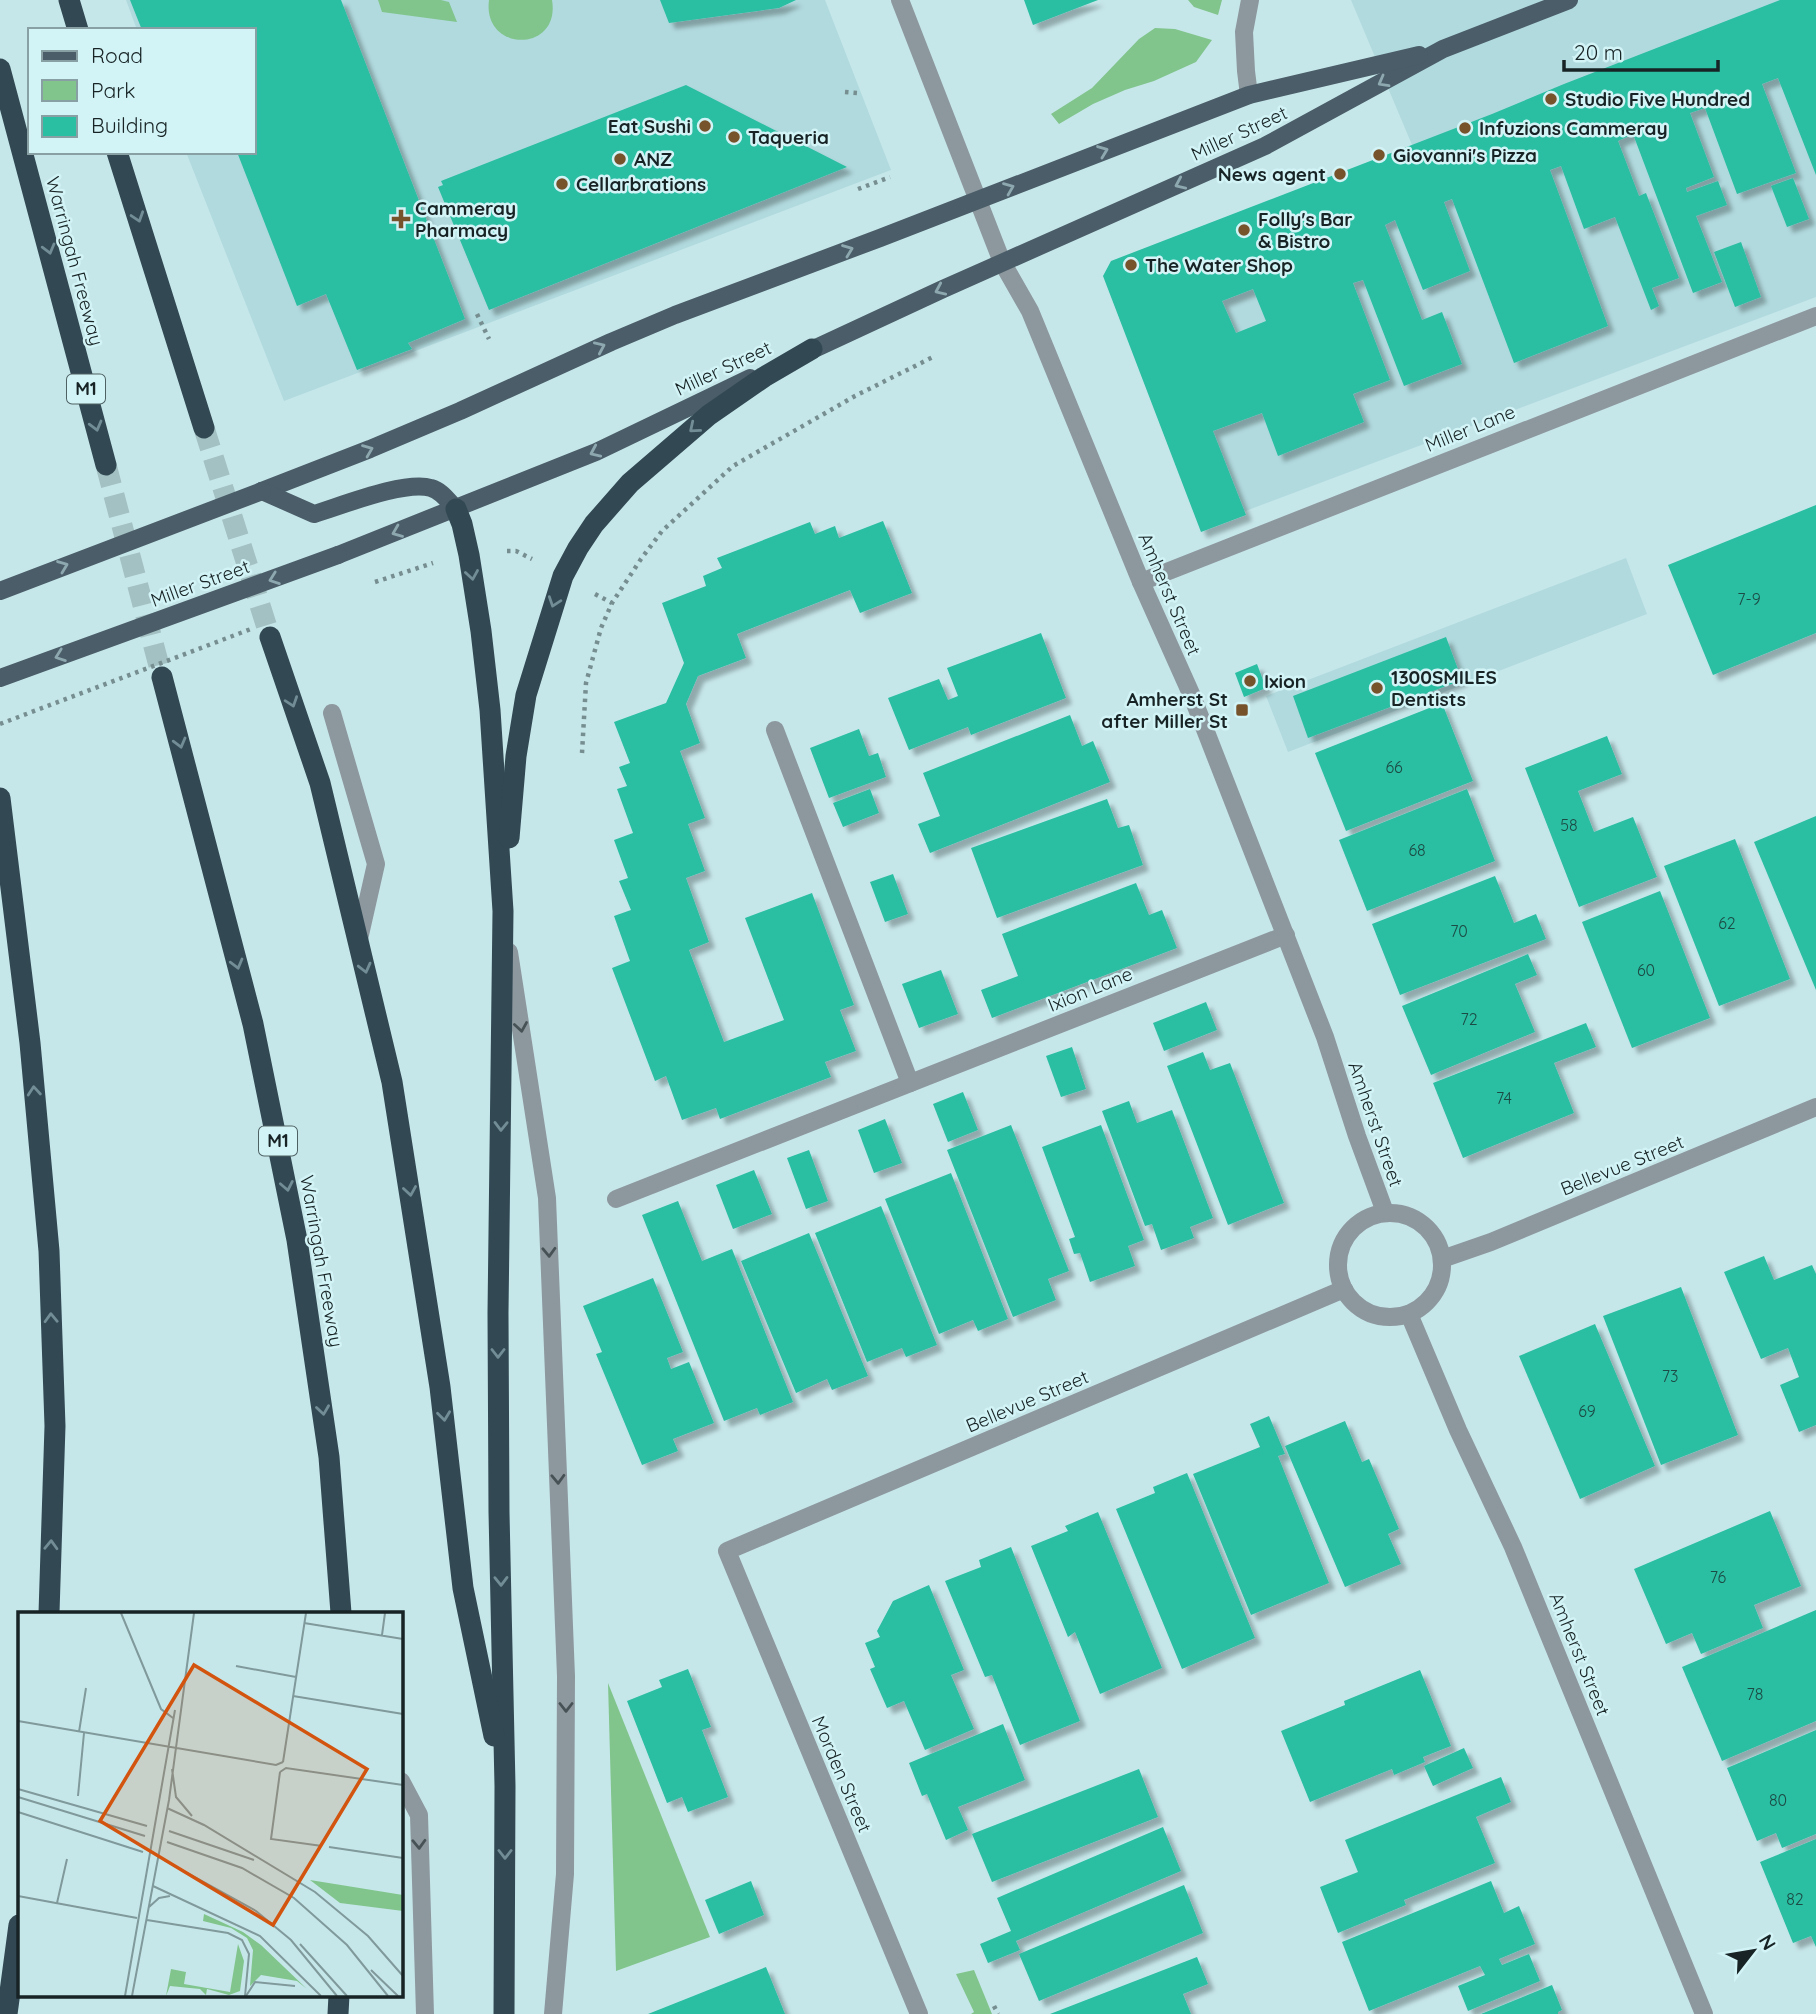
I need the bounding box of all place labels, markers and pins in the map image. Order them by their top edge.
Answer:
place label: Studio Five Hundred [1565,87,1750,111]
marker: Studio Five Hundred [1543,91,1559,107]
place label: Eat Sushi [608,114,691,138]
place label: Infuzions Cammeray [1479,116,1668,140]
marker: Eat Sushi [697,118,713,134]
marker: Infuzions Cammeray [1457,120,1473,136]
place label: Taqueria [748,125,829,149]
marker: Taqueria [726,129,742,145]
place label: Giovanni's Pizza [1393,143,1537,167]
place label: ANZ [634,147,672,171]
marker: Giovanni's Pizza [1371,147,1387,163]
marker: ANZ [612,151,628,167]
place label: News agent [1218,162,1326,186]
marker: News agent [1332,166,1348,182]
place label: Cellarbrations [576,172,706,196]
marker: Cellarbrations [554,176,570,192]
place label: Cammeray Pharmacy [415,196,516,242]
place label: Folly's Bar & Bistro [1258,207,1353,253]
marker: Cammeray Pharmacy [393,211,409,227]
marker: Folly's Bar & Bistro [1236,222,1252,238]
place label: The Water Shop [1145,253,1293,277]
marker: The Water Shop [1123,257,1139,273]
place label: 1300SMILES Dentists [1391,665,1497,711]
place label: Ixion [1264,669,1306,693]
marker: Ixion [1242,673,1258,689]
marker: 1300SMILES Dentists [1369,680,1385,696]
place label: Amherst St after Miller St [1101,687,1228,733]
marker: Amherst St after Miller St [1234,702,1250,718]

